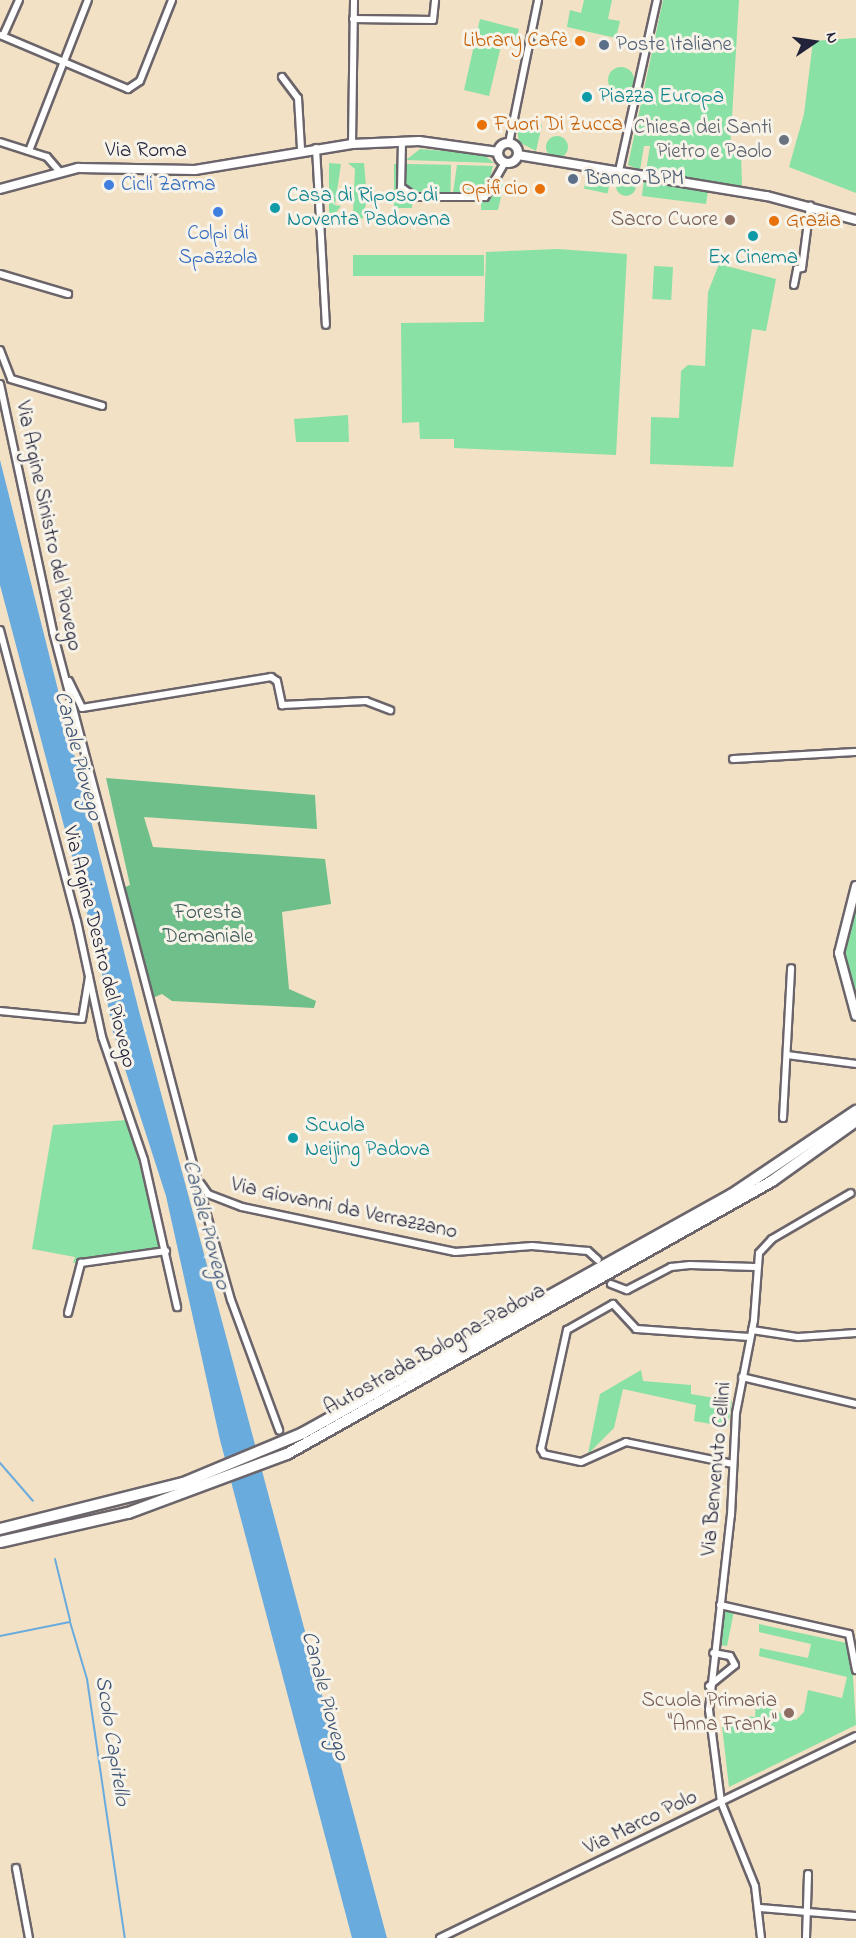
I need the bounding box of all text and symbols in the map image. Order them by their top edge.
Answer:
north arrow [784,12,844,72]
place label: Library Cafè [463,28,568,54]
text: N [819,30,844,46]
place label: Poste Italiane [616,32,732,58]
marker: Library Cafè [573,34,587,48]
marker: Poste Italiane [597,38,611,52]
place label: Piazza Europa [599,84,724,110]
marker: Piazza Europa [580,90,594,104]
place label: Fuori Di Zucca [494,112,623,138]
place label: Chiesa dei Santi Pietro e Paolo [634,115,772,165]
marker: Fuori Di Zucca [475,118,489,132]
marker: Chiesa dei Santi Pietro e Paolo [777,133,791,147]
street label: Via Roma [105,138,187,164]
place label: Banco BPM [585,166,684,192]
place label: Cicli Zarma [121,172,216,198]
marker: Banco BPM [566,172,580,186]
place label: Opificio [461,176,528,202]
marker: Cicli Zarma [102,178,116,192]
marker: Opificio [533,182,547,196]
place label: Casa di Riposo di Noventa Padovana [287,183,450,233]
marker: Casa di Riposo di Noventa Padovana [268,201,282,215]
marker: Colpi di Spazzola [211,205,225,219]
place label: Sacro Cuore [611,207,718,233]
place label: Grazia [786,208,841,234]
marker: Sacro Cuore [723,213,737,227]
marker: Grazia [767,214,781,228]
place label: Colpi di Spazzola [178,221,258,271]
marker: Ex Cinema [746,229,760,243]
place label: Ex Cinema [708,245,798,271]
street label: Via Argine Sinistro del Piovego [9,399,87,653]
water label: Canale Piovego [47,688,107,824]
street label: Via Argine Destro del Piovego [57,823,141,1071]
park label: Foresta Demaniale [163,900,253,950]
place label: Scuola Neijing Padova [305,1113,430,1163]
marker: Scuola Neijing Padova [286,1131,300,1145]
water label: Canale Piovego [175,1157,235,1293]
street label: Via Giovanni da Verrazzano [229,1173,459,1245]
street label: Autostrada Bologna-Padova [320,1279,550,1421]
street label: Via Benvenuto Cellini [697,1381,737,1557]
water label: Canale Piovego [294,1628,354,1764]
water label: Scolo Capitello [88,1674,134,1808]
place label: Scuola Primaria "Anna Frank" [641,1688,777,1738]
marker: Scuola Primaria "Anna Frank" [782,1706,796,1720]
street label: Via Marco Polo [580,1785,702,1861]

